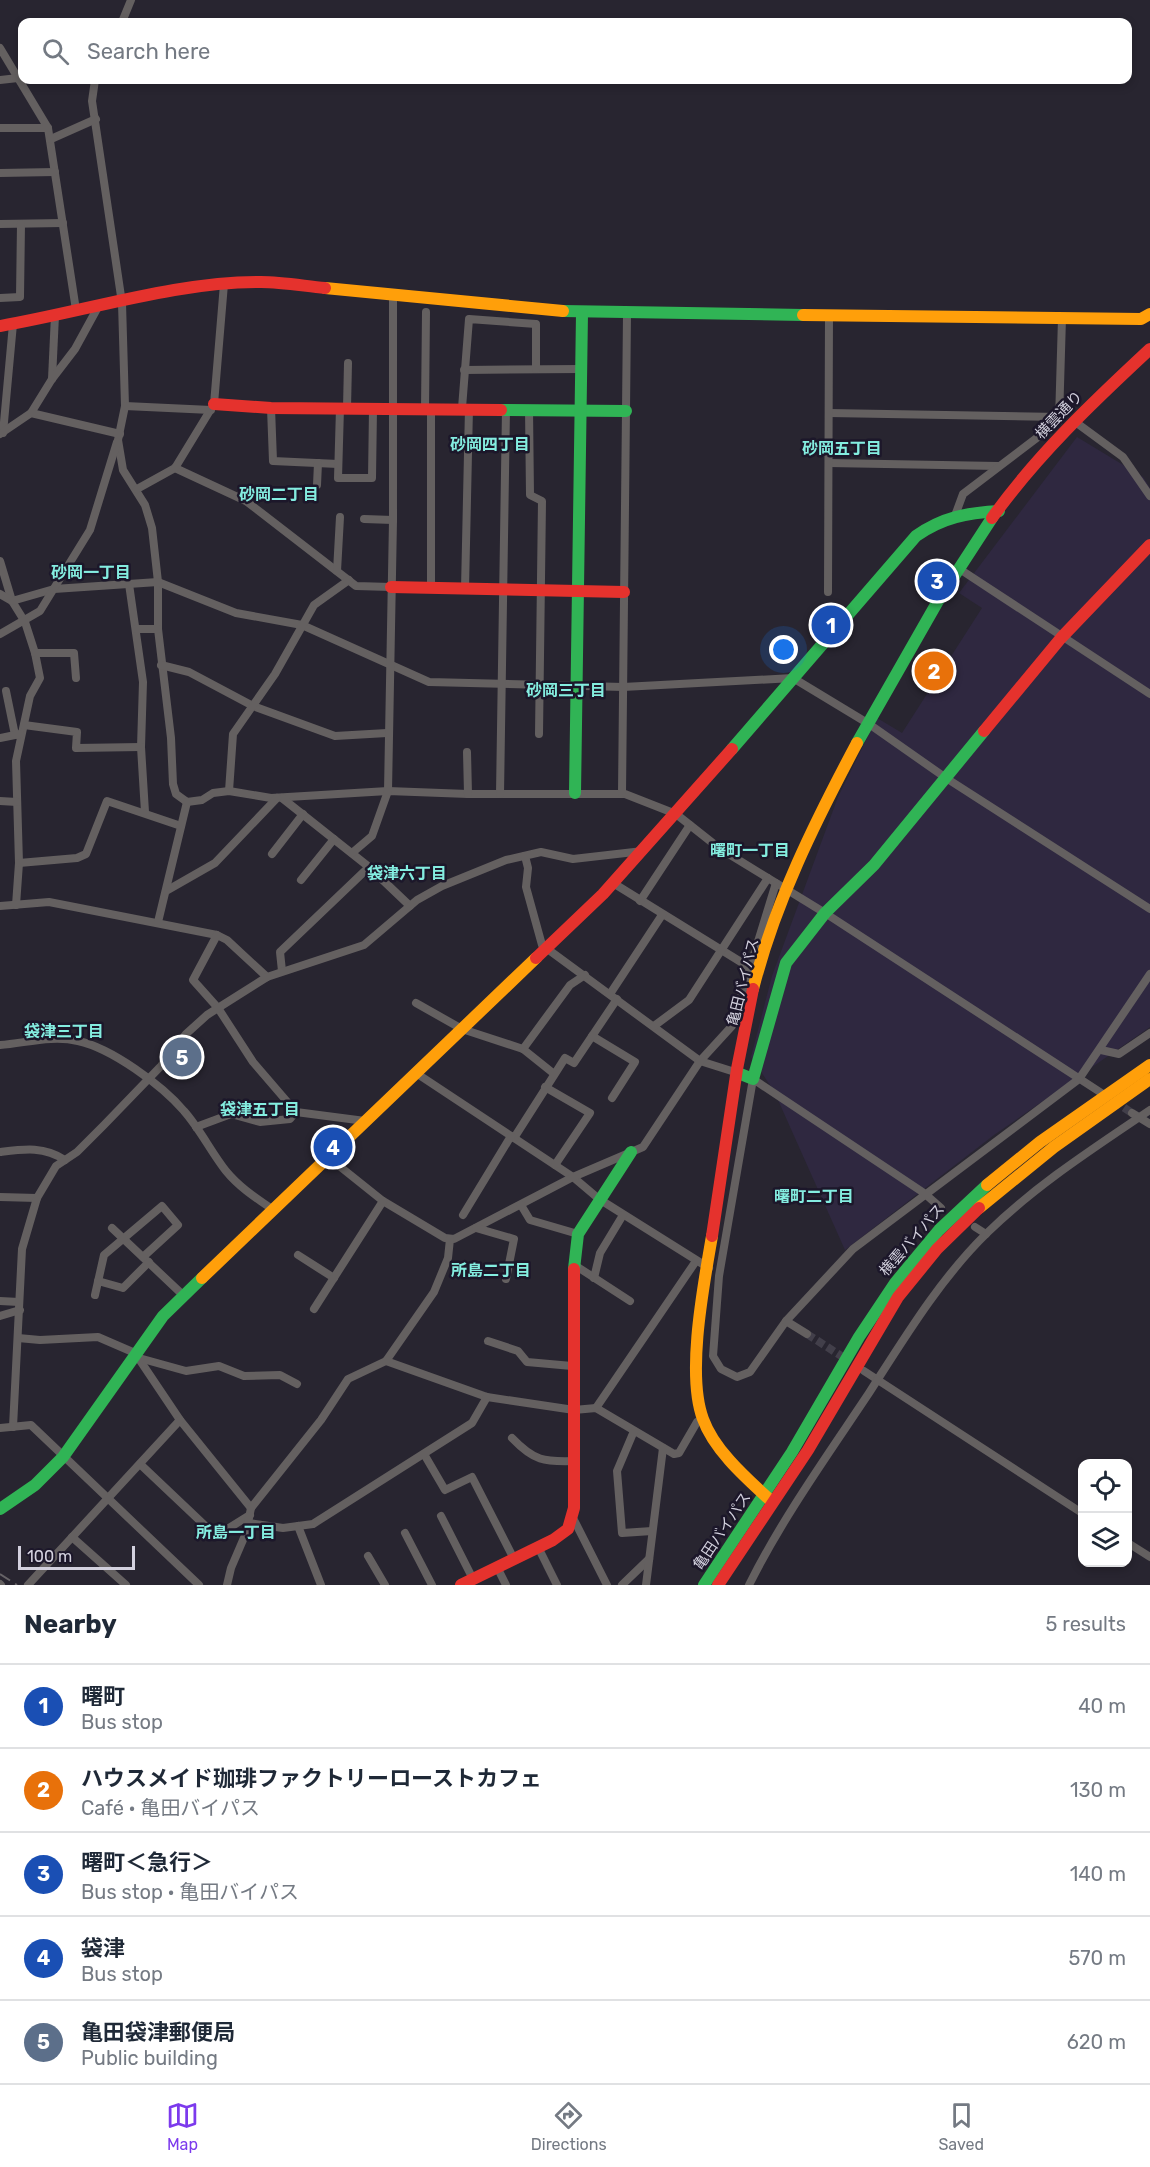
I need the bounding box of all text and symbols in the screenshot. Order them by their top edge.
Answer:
search box [18,18,1132,84]
icon: search [39,35,72,68]
text: Search here [87,38,210,65]
street label: 横雲通り [1032,387,1086,443]
district label: 砂岡四丁目 [450,435,530,454]
district label: 砂岡五丁目 [802,439,882,458]
district label: 砂岡二丁目 [239,485,319,504]
pin: 3 [918,558,956,604]
district label: 砂岡一丁目 [51,563,131,582]
pin: 1 [812,602,850,648]
your location [769,635,798,664]
pin: 2 [914,648,954,694]
district label: 砂岡三丁目 [526,681,606,700]
district label: 曙町一丁目 [710,841,790,860]
district label: 袋津六丁目 [367,864,447,883]
street label: 亀田バイパス [723,936,763,1028]
district label: 袋津三丁目 [24,1022,104,1041]
pin: 5 [162,1034,201,1080]
district label: 袋津五丁目 [220,1100,300,1119]
pin: 4 [314,1124,352,1170]
district label: 曙町二丁目 [774,1187,854,1206]
street label: 横雲バイパス [876,1200,948,1280]
district label: 所島二丁目 [451,1261,531,1280]
map controls [1078,1459,1132,1567]
button: locate [1078,1459,1132,1513]
street label: 亀田バイパス [689,1489,755,1573]
button: layers [1078,1513,1132,1567]
district label: 所島一丁目 [196,1523,276,1542]
scale bar [18,1543,135,1570]
text: 100 m [27,1547,72,1566]
text: Nearby [24,1609,117,1640]
text: 5 results [1045,1612,1126,1636]
text: 曙町 [81,1683,125,1710]
text: 1 [39,1694,48,1718]
text: 40 m [1078,1694,1126,1718]
text: Bus stop [81,1710,163,1734]
text: ハウスメイド珈琲ファクトリーローストカフェ [81,1765,542,1792]
text: 2 [37,1778,50,1802]
text: 130 m [1070,1778,1126,1802]
text: Café · 亀田バイパス [81,1796,260,1820]
text: 曙町＜急行＞ [81,1849,213,1876]
text: 3 [37,1862,50,1886]
text: 140 m [1070,1862,1126,1886]
text: Bus stop · 亀田バイパス [81,1880,299,1904]
text: 袋津 [81,1935,125,1962]
text: 4 [37,1946,50,1970]
text: 570 m [1068,1946,1126,1970]
text: Bus stop [81,1962,163,1986]
text: 亀田袋津郵便局 [81,2019,235,2046]
text: 5 [37,2030,50,2054]
text: 620 m [1067,2030,1126,2054]
text: Public building [81,2046,218,2070]
tab: Map [166,2099,199,2154]
tab: Directions [531,2099,607,2154]
tab: Saved [938,2099,984,2154]

